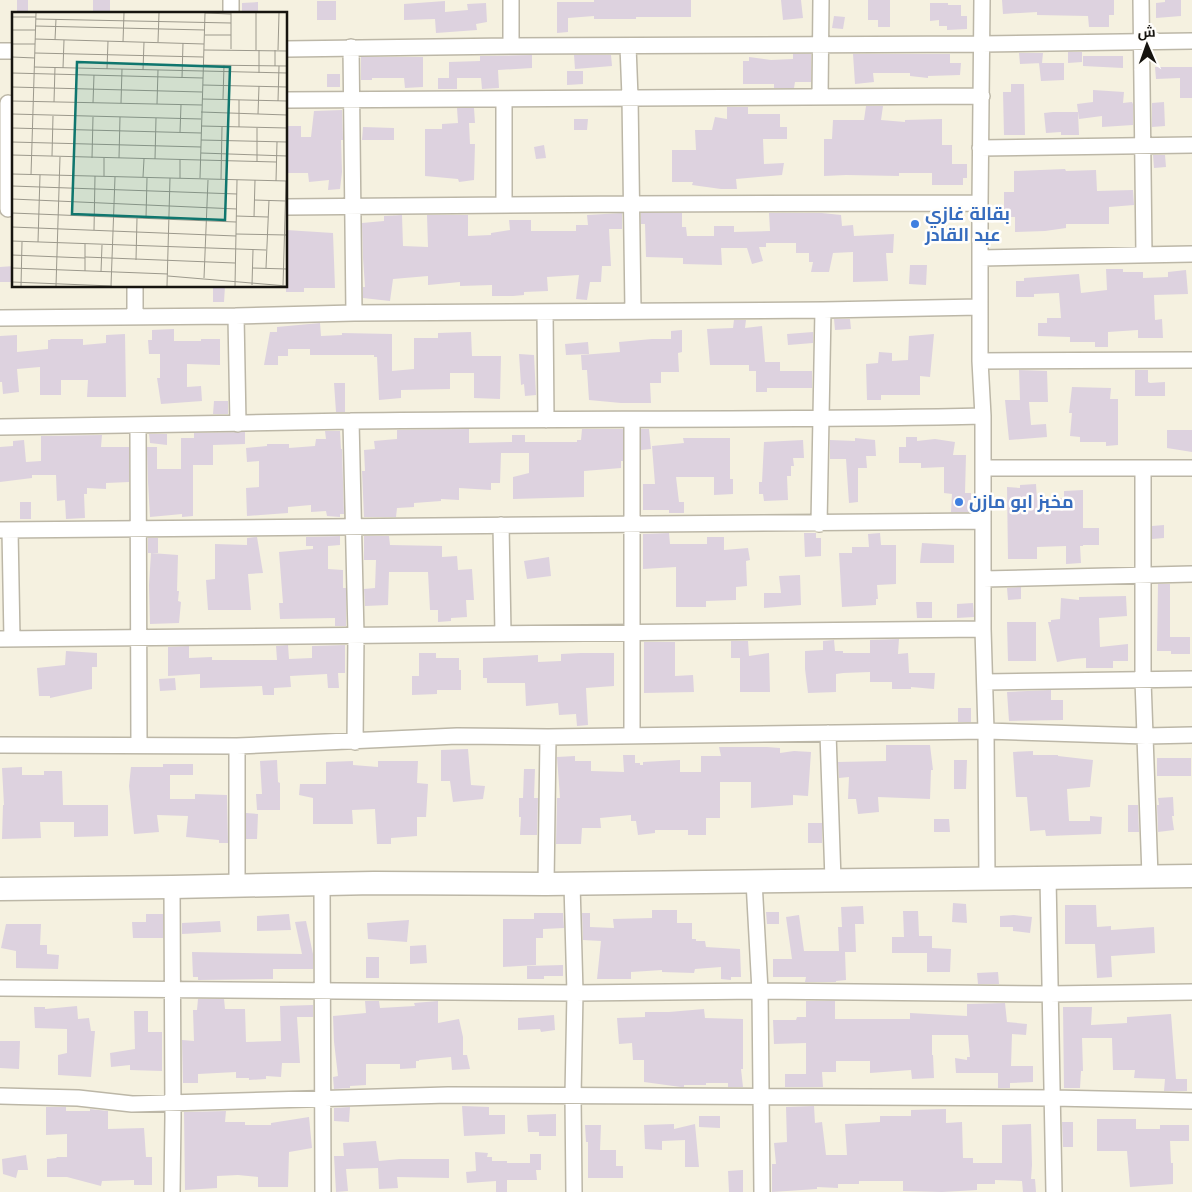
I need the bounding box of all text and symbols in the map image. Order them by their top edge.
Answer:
inset map [12,12,288,288]
north arrow [1122,20,1172,70]
text: ش [1137,23,1156,41]
place label: بقالة غازي عبد القادر [924,202,1010,246]
marker: بقالة غازي عبد القادر [909,218,921,230]
place label: مخبز ابو مازن [969,490,1074,513]
marker: مخبز ابو مازن [953,496,965,508]

